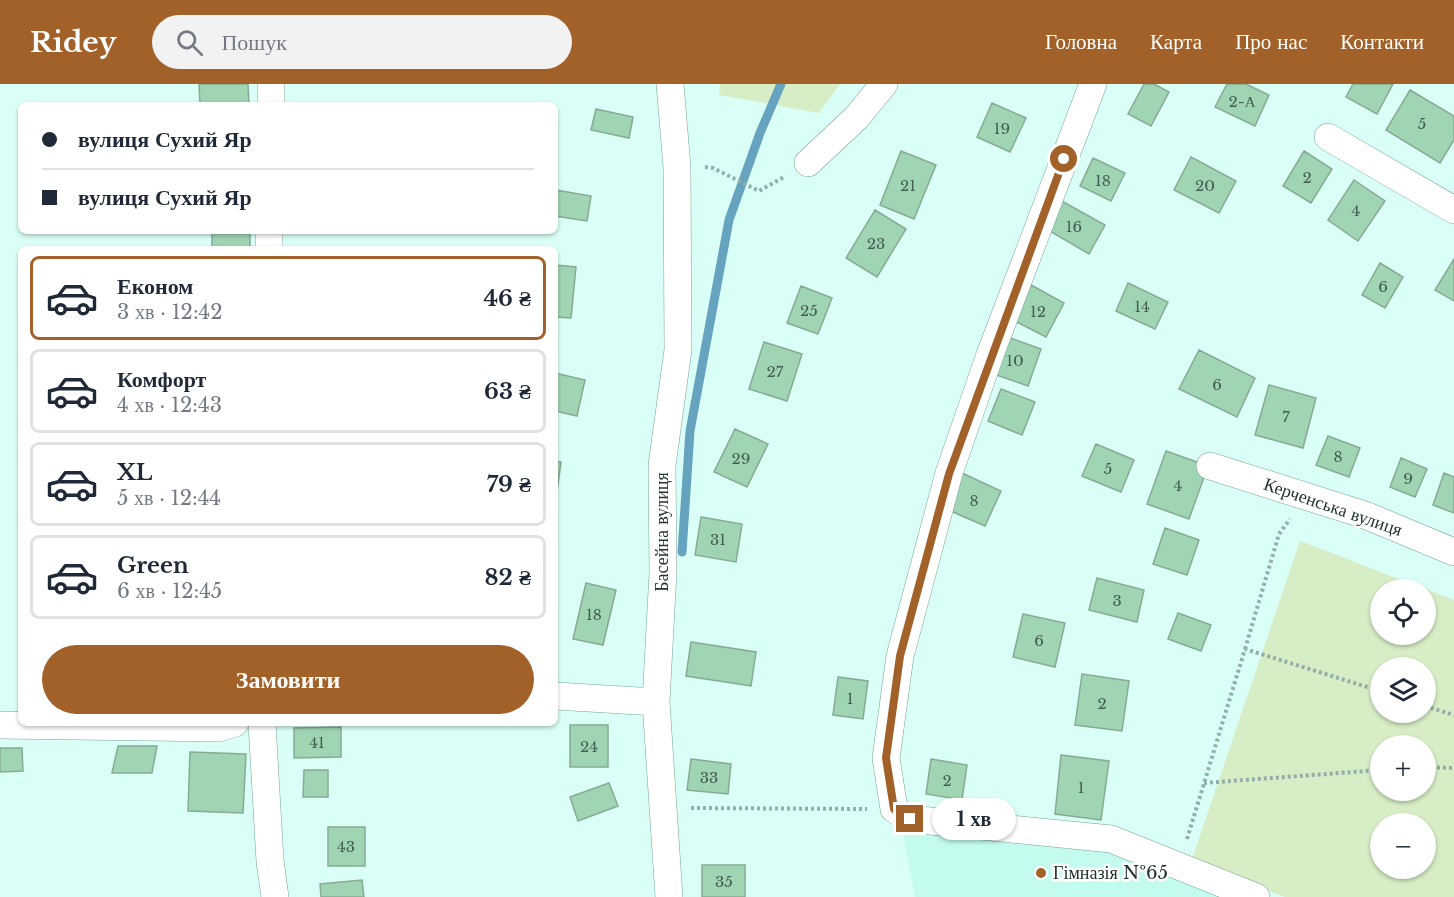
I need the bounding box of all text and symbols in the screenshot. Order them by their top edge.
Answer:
search box [152,15,572,69]
text: Ridey [30,25,116,60]
icon: search [173,26,206,59]
text: Пошук [221,29,287,56]
text: Головна [1045,29,1117,55]
text: Карта [1150,29,1202,55]
text: Про нас [1235,29,1307,55]
text: Контакти [1340,29,1424,55]
house number: 2-А [1228,92,1256,111]
house number: 5 [1418,114,1426,133]
house number: 19 [994,119,1010,138]
text: вулиця Сухий Яр [78,126,252,153]
route start [1050,145,1077,172]
house number: 2 [1302,168,1312,187]
house number: 18 [1095,171,1111,190]
house number: 21 [900,176,916,195]
house number: 20 [1195,176,1215,195]
text: вулиця Сухий Яр [78,184,252,211]
house number: 4 [1352,201,1360,220]
house number: 16 [1066,217,1082,236]
house number: 23 [867,234,885,253]
icon: car [45,271,99,325]
text: Економ [117,273,193,300]
house number: 6 [1378,277,1388,296]
text: 46 ₴ [483,285,531,312]
house number: 14 [1134,297,1150,316]
text: 3 хв · 12:42 [117,300,223,324]
house number: 25 [800,301,818,320]
house number: 12 [1030,302,1046,321]
house number: 10 [1006,351,1024,370]
house number: 27 [767,362,784,381]
icon: car [45,364,99,418]
text: Комфорт [117,366,206,393]
house number: 6 [1212,375,1222,394]
text: 63 ₴ [484,378,531,405]
text: 4 хв · 12:43 [117,393,222,417]
house number: 7 [1282,407,1290,426]
house number: 8 [1333,447,1343,466]
house number: 29 [732,449,750,468]
icon: car [45,457,99,511]
text: XL [117,459,152,486]
house number: 5 [1104,459,1112,478]
house number: 9 [1403,469,1413,488]
text: 79 ₴ [487,471,531,498]
street label: Басейна вулиця [651,472,673,592]
street label: Керченська вулиця [1261,473,1405,541]
house number: 4 [1174,476,1182,495]
text: 5 хв · 12:44 [117,486,221,510]
house number: 8 [969,491,979,510]
house number: 31 [710,530,726,549]
icon: car [45,550,99,604]
text: Green [117,552,189,579]
text: 82 ₴ [485,564,531,591]
text: 6 хв · 12:45 [117,579,222,603]
map controls [1370,579,1436,879]
button: locate [1370,579,1436,645]
house number: 3 [1112,591,1122,610]
house number: 18 [586,605,602,624]
house number: 6 [1034,631,1044,650]
button: Замовити [42,645,534,714]
button: layers [1370,657,1436,723]
house number: 1 [847,689,853,708]
house number: 2 [1097,694,1107,713]
house number: 41 [309,733,325,752]
button: + [1370,735,1436,801]
house number: 24 [580,737,598,756]
house number: 33 [700,768,718,787]
house number: 2 [942,771,952,790]
house number: 1 [1078,778,1084,797]
callout: 1 хв [931,798,1015,840]
route end [896,805,923,832]
text: 1 хв [957,807,991,831]
button: − [1370,813,1436,879]
house number: 43 [337,837,355,856]
place label: Гімназія №65 [1053,862,1168,884]
marker: Гімназія №65 [1034,866,1048,880]
house number: 35 [715,872,733,891]

